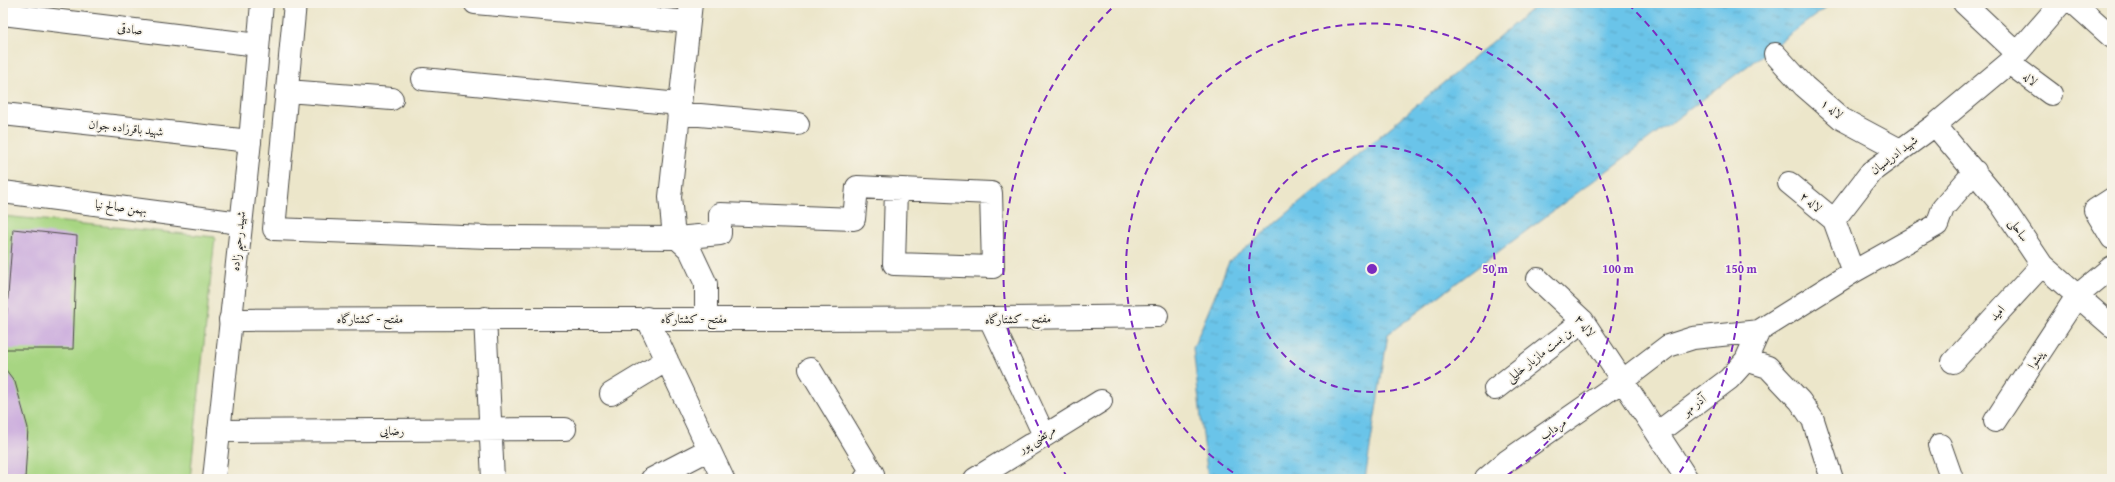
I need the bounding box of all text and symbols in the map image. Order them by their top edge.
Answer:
street label: صادقی [117,19,144,38]
street label: لاله [2020,68,2041,90]
street label: لاله ۱ [1818,95,1847,123]
street label: شهید باقرزاده جوان [88,115,164,140]
street label: شهید ادریسیان [1866,131,1921,178]
street label: لاله ۲ [1797,187,1826,216]
street label: بهمن صالح نیا [94,195,148,220]
street label: شهید رحیم زاده [226,210,253,272]
street label: ساحلی [2005,215,2033,245]
text: 50 m [1482,260,1508,277]
text: 100 m [1602,260,1635,277]
text: 150 m [1725,260,1758,277]
centre of rings [1365,262,1379,276]
street label: امید [1985,301,2009,324]
street label: مفتح - کشتارگاه [985,309,1051,331]
street label: مفتح - کشتارگاه [337,310,403,330]
street label: مفتح - کشتارگاه [661,310,727,330]
street label: لاله ۳ [1571,311,1600,341]
street label: بن بست مازیار خلیلی [1502,323,1577,387]
street label: پیشوا [2023,345,2048,372]
street label: آذر مهر [1677,389,1710,420]
street label: مرداب [1536,413,1570,445]
street label: مرتضی پور [1014,421,1059,458]
street label: رضایی [380,422,405,439]

